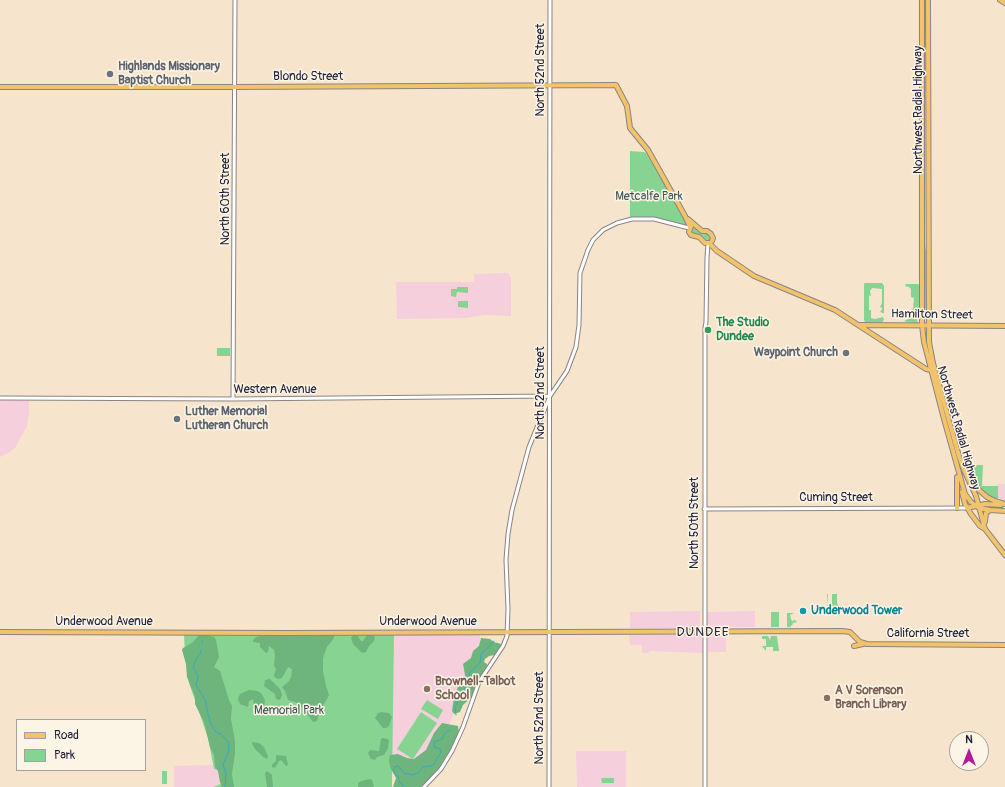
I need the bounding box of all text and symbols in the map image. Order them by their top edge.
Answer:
street label: North 52nd Street [534,24,548,116]
street label: Northwest Radial Highway [912,46,926,174]
place label: Highlands Missionary Baptist Church [118,60,220,88]
marker: Highlands Missionary Baptist Church [105,69,115,79]
street label: Blondo Street [273,70,343,84]
street label: North 60th Street [219,153,233,245]
park label: Metcalfe Park [615,190,683,204]
street label: Hamilton Street [891,307,973,323]
place label: The Studio Dundee [716,316,769,344]
marker: The Studio Dundee [703,325,713,335]
place label: Waypoint Church [754,346,838,360]
street label: North 52nd Street [534,347,548,439]
marker: Waypoint Church [841,348,851,358]
street label: Northwest Radial Highway [933,364,983,492]
street label: Western Avenue [234,383,316,397]
place label: Luther Memorial Lutheran Church [185,405,268,433]
marker: Luther Memorial Lutheran Church [172,414,182,424]
street label: North 50th Street [688,477,702,569]
street label: Cuming Street [799,491,873,505]
place label: Underwood Tower [811,604,902,618]
marker: Underwood Tower [798,606,808,616]
street label: Underwood Avenue [55,615,153,629]
street label: Underwood Avenue [379,615,477,629]
district label: DUNDEE [676,625,730,641]
street label: California Street [887,627,969,641]
street label: North 52nd Street [533,672,547,764]
place label: Brownell-Talbot School [435,675,515,703]
marker: Brownell-Talbot School [422,684,432,694]
place label: A V Sorenson Branch Library [835,684,906,712]
marker: A V Sorenson Branch Library [822,693,832,703]
park label: Memorial Park [254,704,324,718]
legend [16,719,146,771]
text: Road [54,728,79,743]
north arrow [949,731,989,771]
text: N [965,733,973,746]
text: Park [54,748,75,763]

